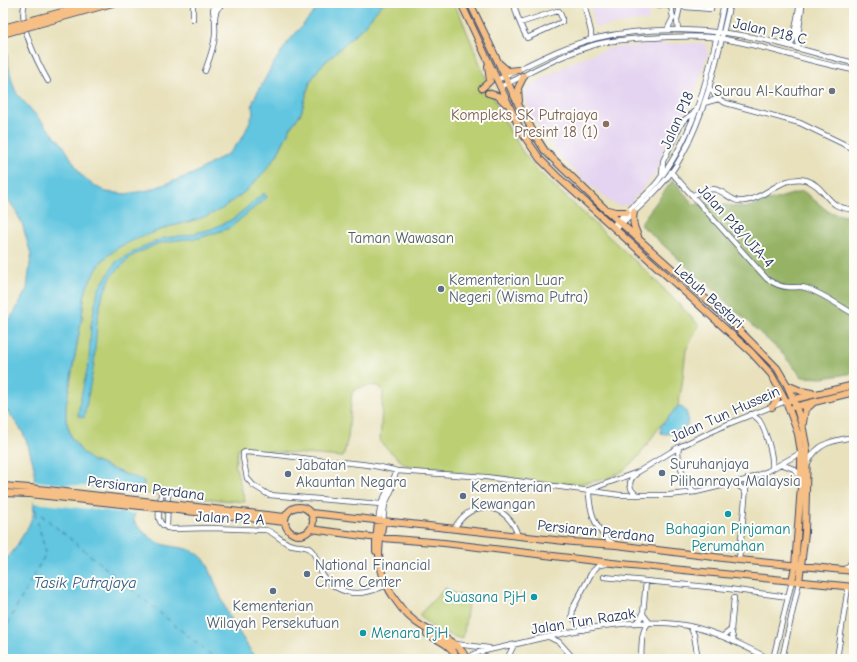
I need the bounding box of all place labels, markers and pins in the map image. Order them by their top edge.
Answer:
place label: Surau Al-Kauthar [714,82,824,100]
marker: Surau Al-Kauthar [827,86,837,96]
place label: Kompleks SK Putrajaya Presint 18 (1) [451,106,598,141]
marker: Kompleks SK Putrajaya Presint 18 (1) [601,119,611,129]
place label: Kementerian Luar Negeri (Wisma Putra) [449,271,588,306]
marker: Kementerian Luar Negeri (Wisma Putra) [436,284,446,294]
place label: Suruhanjaya Pilihanraya Malaysia [670,455,801,490]
place label: Jabatan Akauntan Negara [296,456,407,491]
marker: Suruhanjaya Pilihanraya Malaysia [657,468,667,478]
marker: Jabatan Akauntan Negara [283,469,293,479]
place label: Kementerian Kewangan [471,478,552,513]
marker: Kementerian Kewangan [458,491,468,501]
marker: Bahagian Pinjaman Perumahan [723,509,733,519]
place label: Bahagian Pinjaman Perumahan [665,520,791,555]
place label: National Financial Crime Center [315,556,431,591]
marker: National Financial Crime Center [302,569,312,579]
marker: Kementerian Wilayah Persekutuan [268,586,278,596]
place label: Suasana PjH [445,588,526,606]
marker: Suasana PjH [529,592,539,602]
place label: Kementerian Wilayah Persekutuan [207,597,339,632]
place label: Menara PjH [371,624,448,642]
marker: Menara PjH [358,628,368,638]

